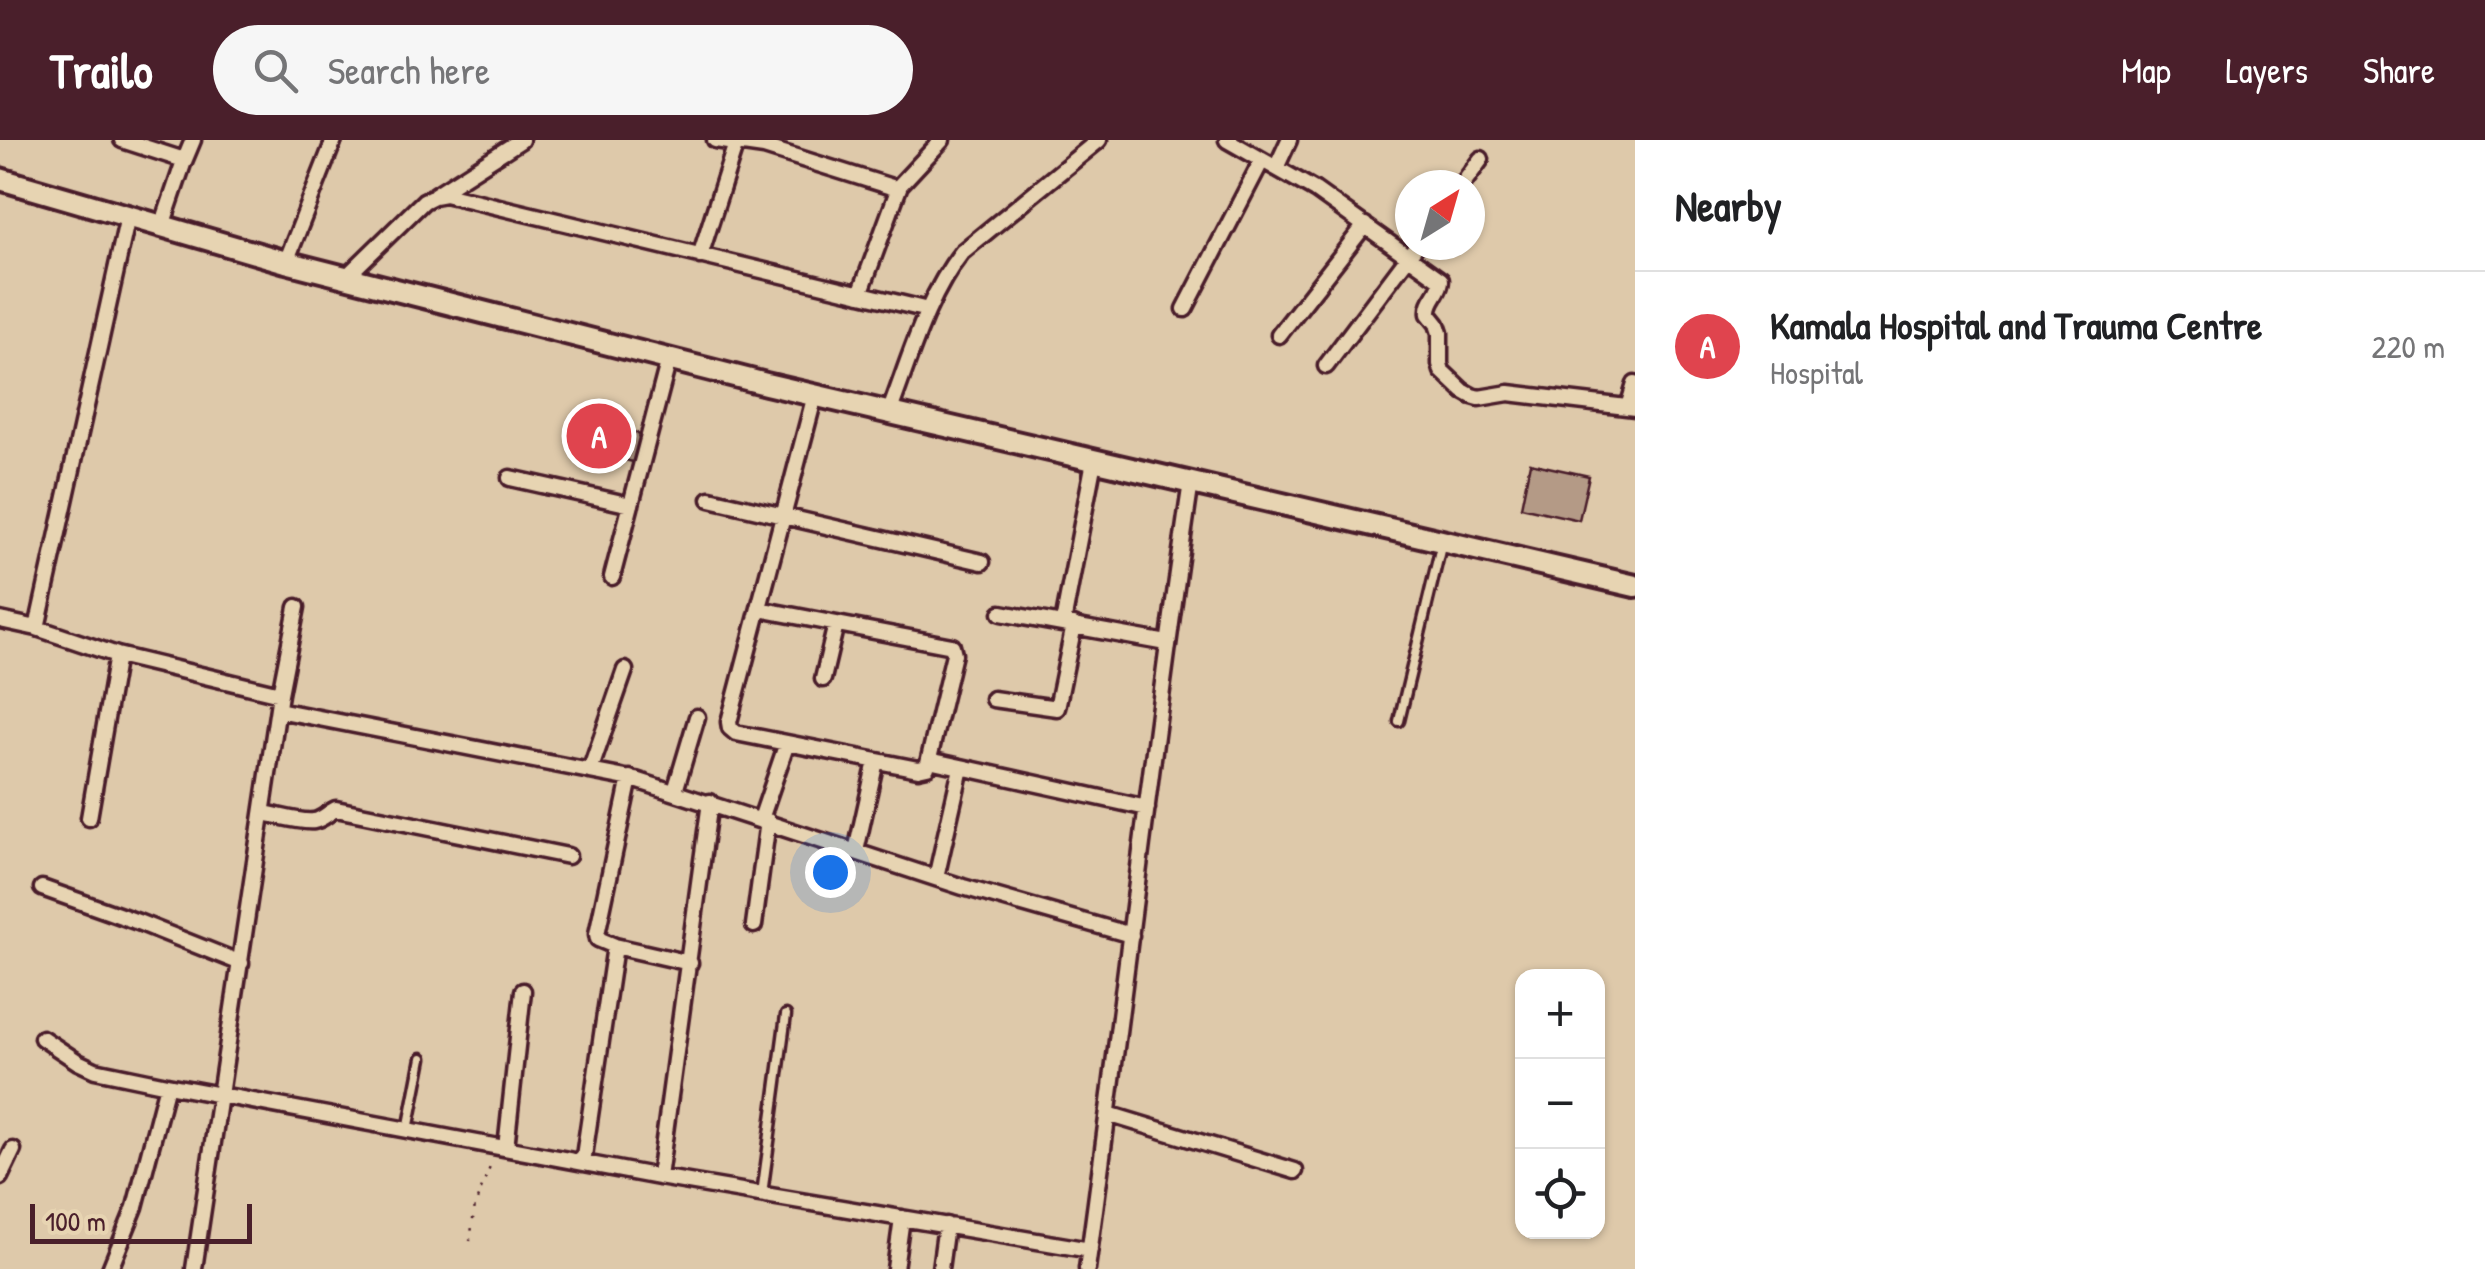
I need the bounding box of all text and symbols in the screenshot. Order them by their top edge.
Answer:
search box [213,25,913,115]
text: Trailo [50,38,153,103]
icon: search [248,43,303,98]
text: Search here [328,44,490,96]
text: Map [2121,47,2171,94]
text: Layers [2226,47,2308,94]
text: Share [2363,47,2435,94]
north arrow [1395,170,1485,260]
text: Nearby [1675,177,1782,234]
text: Kamala Hospital and Trauma Centre [1770,299,2262,351]
text: A [1700,325,1715,368]
text: 220 m [2372,325,2445,368]
text: Hospital [1770,351,1863,394]
pin: A [566,398,632,474]
your location [805,847,856,898]
map controls [1515,969,1605,1239]
button: + [1515,969,1605,1059]
button: − [1515,1059,1605,1149]
button: locate [1515,1149,1605,1239]
scale bar [30,1199,252,1244]
text: 100 m [45,1202,106,1240]

